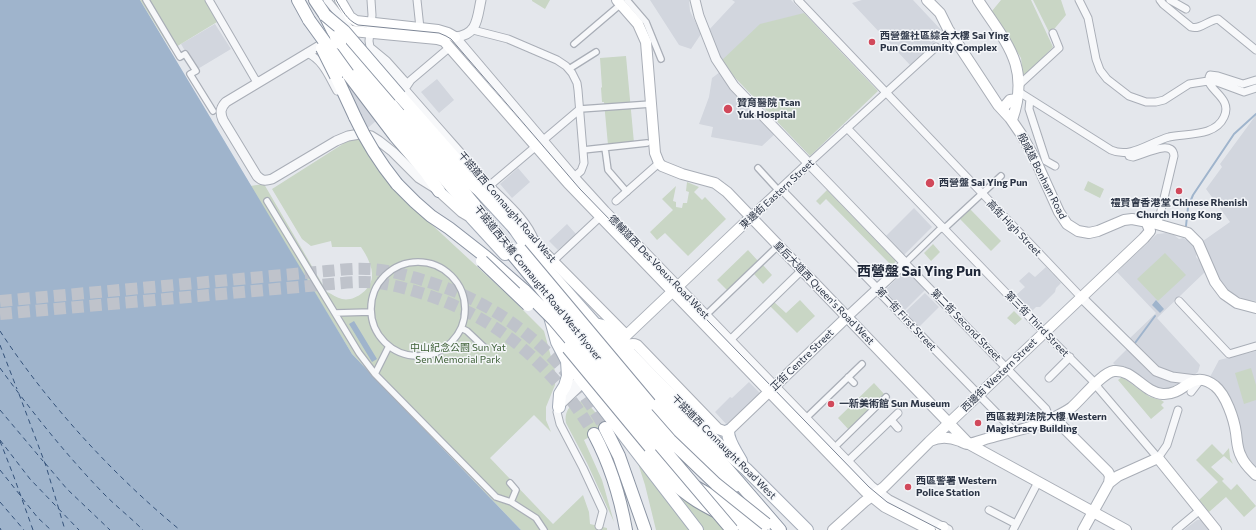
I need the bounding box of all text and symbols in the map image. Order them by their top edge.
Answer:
place label: 西營盤社區綜合大樓 Sai Ying Pun Community Complex [880,30,1009,54]
marker: 西營盤社區綜合大樓 Sai Ying Pun Community Complex [867,37,877,47]
place label: 贊育醫院 Tsan Yuk Hospital [737,97,800,120]
marker: 贊育醫院 Tsan Yuk Hospital [722,103,734,115]
street label: 般咸道 Bonham Road [1015,131,1069,221]
street label: 干諾道西 Connaught Road West [456,149,558,265]
street label: 東邊街 Eastern Street [738,157,816,231]
marker: 西營盤 Sai Ying Pun [924,177,936,189]
place label: 西營盤 Sai Ying Pun [939,177,1028,189]
marker: 禮賢會香港堂 Chinese Rhenish Church Hong Kong [1174,186,1184,196]
street label: 高街 High Street [984,197,1044,259]
place label: 禮賢會香港堂 Chinese Rhenish Church Hong Kong [1110,197,1248,220]
street label: 干諾道西天橋 Connaught Road West flyover [472,203,604,363]
street label: 德輔道西 Des Voeux Road West [606,213,712,321]
street label: 皇后大道西 Queen's Road West [771,239,877,347]
district label: 西營盤 Sai Ying Pun [857,263,981,279]
street label: 第一街 First Street [873,285,939,353]
street label: 第二街 Second Street [928,286,1004,364]
street label: 第三街 Third Street [1003,289,1071,359]
street label: 正街 Centre Street [768,327,836,393]
street label: 西邊街 Western Street [959,336,1039,414]
park label: 中山紀念公園 Sun Yat Sen Memorial Park [410,342,506,366]
street label: 干諾道西 Connaught Road West [669,392,779,502]
place label: 一新美術館 Sun Museum [839,398,950,410]
marker: 一新美術館 Sun Museum [826,399,836,409]
place label: 西區裁判法院大樓 Western Magistracy Building [986,411,1107,434]
marker: 西區裁判法院大樓 Western Magistracy Building [973,418,983,428]
place label: 西區警署 Western Police Station [916,475,997,498]
marker: 西區警署 Western Police Station [903,482,913,492]

